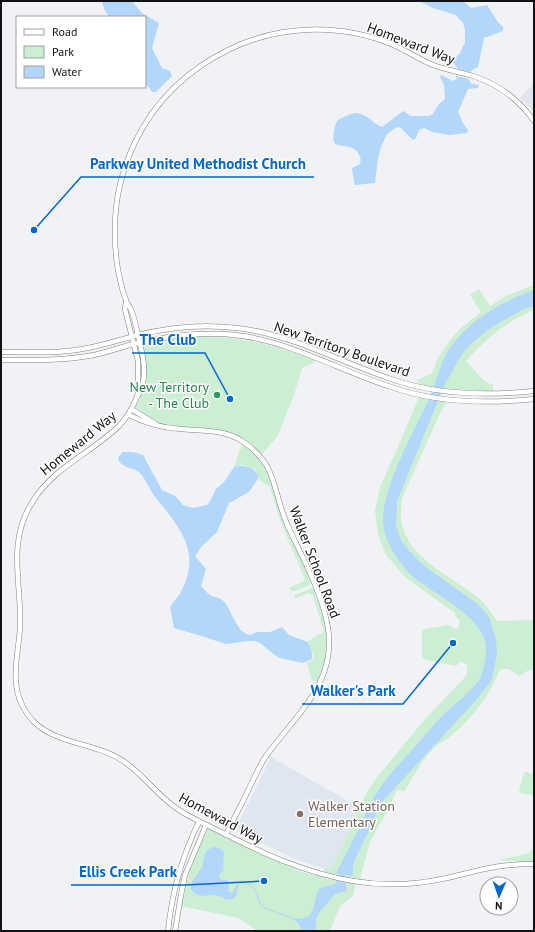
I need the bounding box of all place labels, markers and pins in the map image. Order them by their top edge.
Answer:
callout: Parkway United Methodist Church [81,150,314,177]
callout: The Club [132,326,205,353]
place label: New Territory - The Club [130,378,209,412]
marker: New Territory - The Club [212,390,222,400]
callout: Walker's Park [302,677,403,704]
place label: Walker Station Elementary [308,797,395,831]
marker: Walker Station Elementary [295,809,305,819]
callout: Ellis Creek Park [71,858,185,885]

